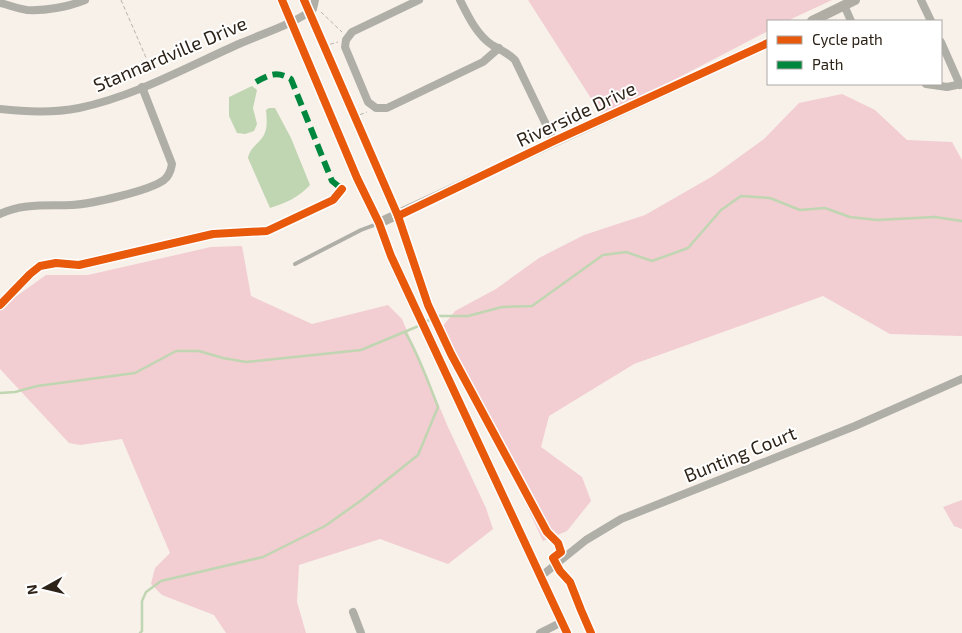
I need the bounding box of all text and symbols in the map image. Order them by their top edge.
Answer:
street label: Stannardville Drive [90,11,250,96]
legend [767,20,942,85]
text: Cycle path [812,30,883,48]
text: Path [812,55,843,73]
street label: Riverside Drive [512,76,639,151]
street label: Bunting Court [680,421,799,486]
north arrow [20,563,70,613]
text: N [23,584,41,596]

